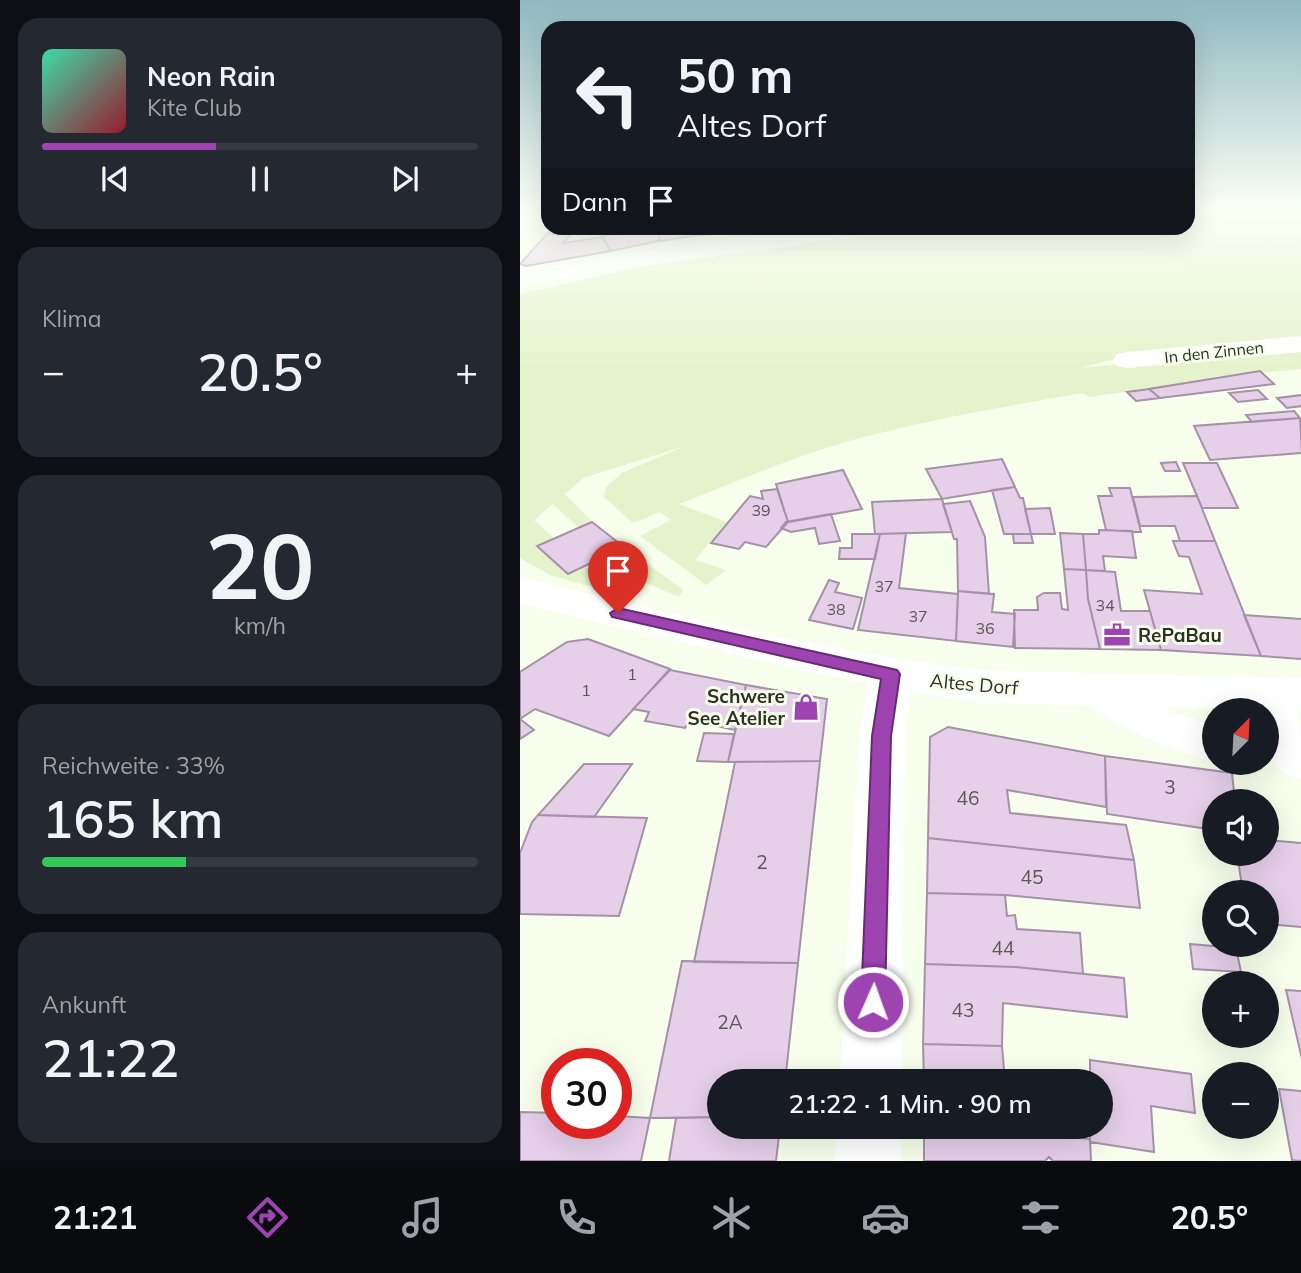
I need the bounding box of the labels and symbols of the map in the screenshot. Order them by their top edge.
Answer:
street label: In den Zinnen [1163,337,1265,367]
house number: 39 [751,500,771,520]
pin [588,541,648,613]
house number: 37 [874,576,894,596]
house number: 34 [1095,595,1115,615]
house number: 38 [826,599,846,619]
house number: 37 [908,606,928,626]
house number: 36 [975,618,995,638]
office icon: RePaBau [1102,620,1132,650]
place label: RePaBau [1138,623,1222,647]
house number: 1 [627,664,637,684]
street label: Altes Dorf [929,668,1020,700]
house number: 1 [581,680,591,700]
place label: Schwere See Atelier [687,684,786,730]
shop icon: Schwere See Atelier [791,692,821,722]
north arrow [1202,698,1280,775]
house number: 3 [1164,775,1176,799]
house number: 46 [957,786,979,810]
house number: 2 [756,850,768,874]
house number: 45 [1021,865,1043,889]
house number: 44 [992,936,1014,960]
position arrow [836,965,910,1039]
house number: 43 [952,998,974,1022]
house number: 2A [717,1010,743,1034]
speed limit sign: 30 [541,1048,632,1139]

